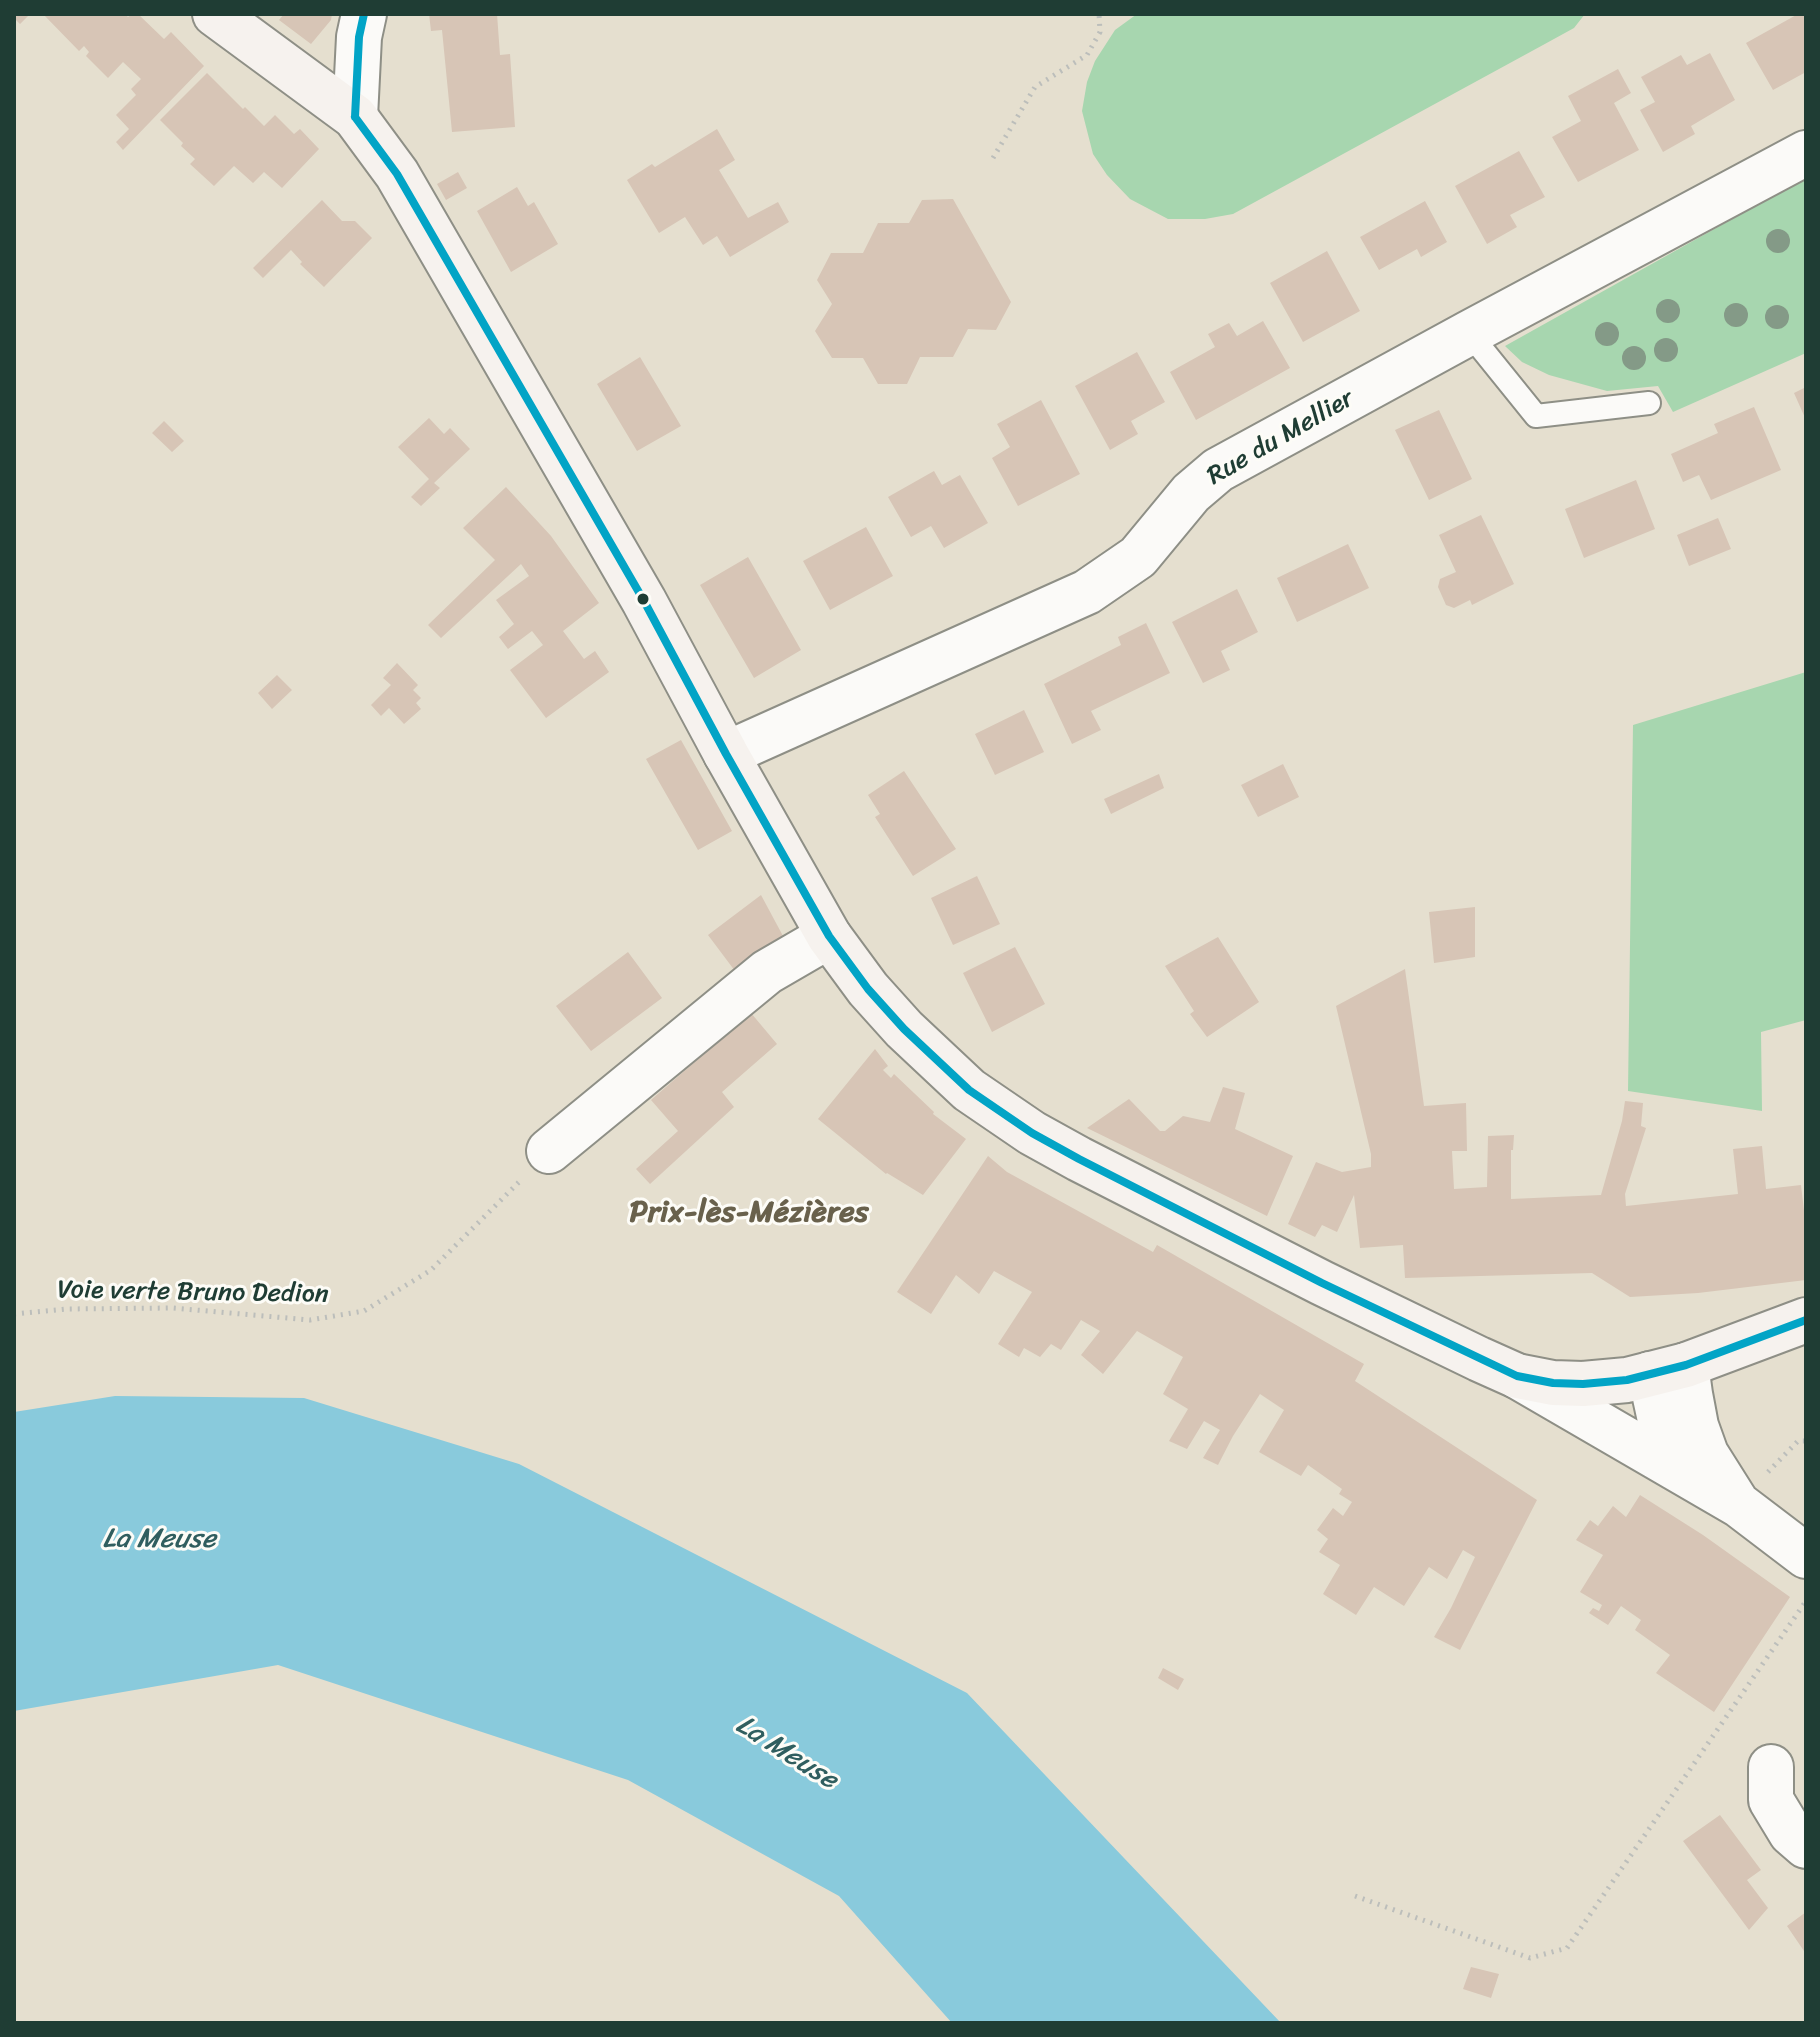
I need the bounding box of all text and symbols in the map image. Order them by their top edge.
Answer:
street label: Rue du Mellier [1202,383,1360,493]
unlabelled marker [635,591,651,607]
district label: Prix-lès-Mézières [629,1195,869,1231]
street label: Voie verte Bruno Dedion [57,1275,329,1311]
water label: La Meuse [103,1523,215,1557]
water label: La Meuse [729,1709,843,1797]

